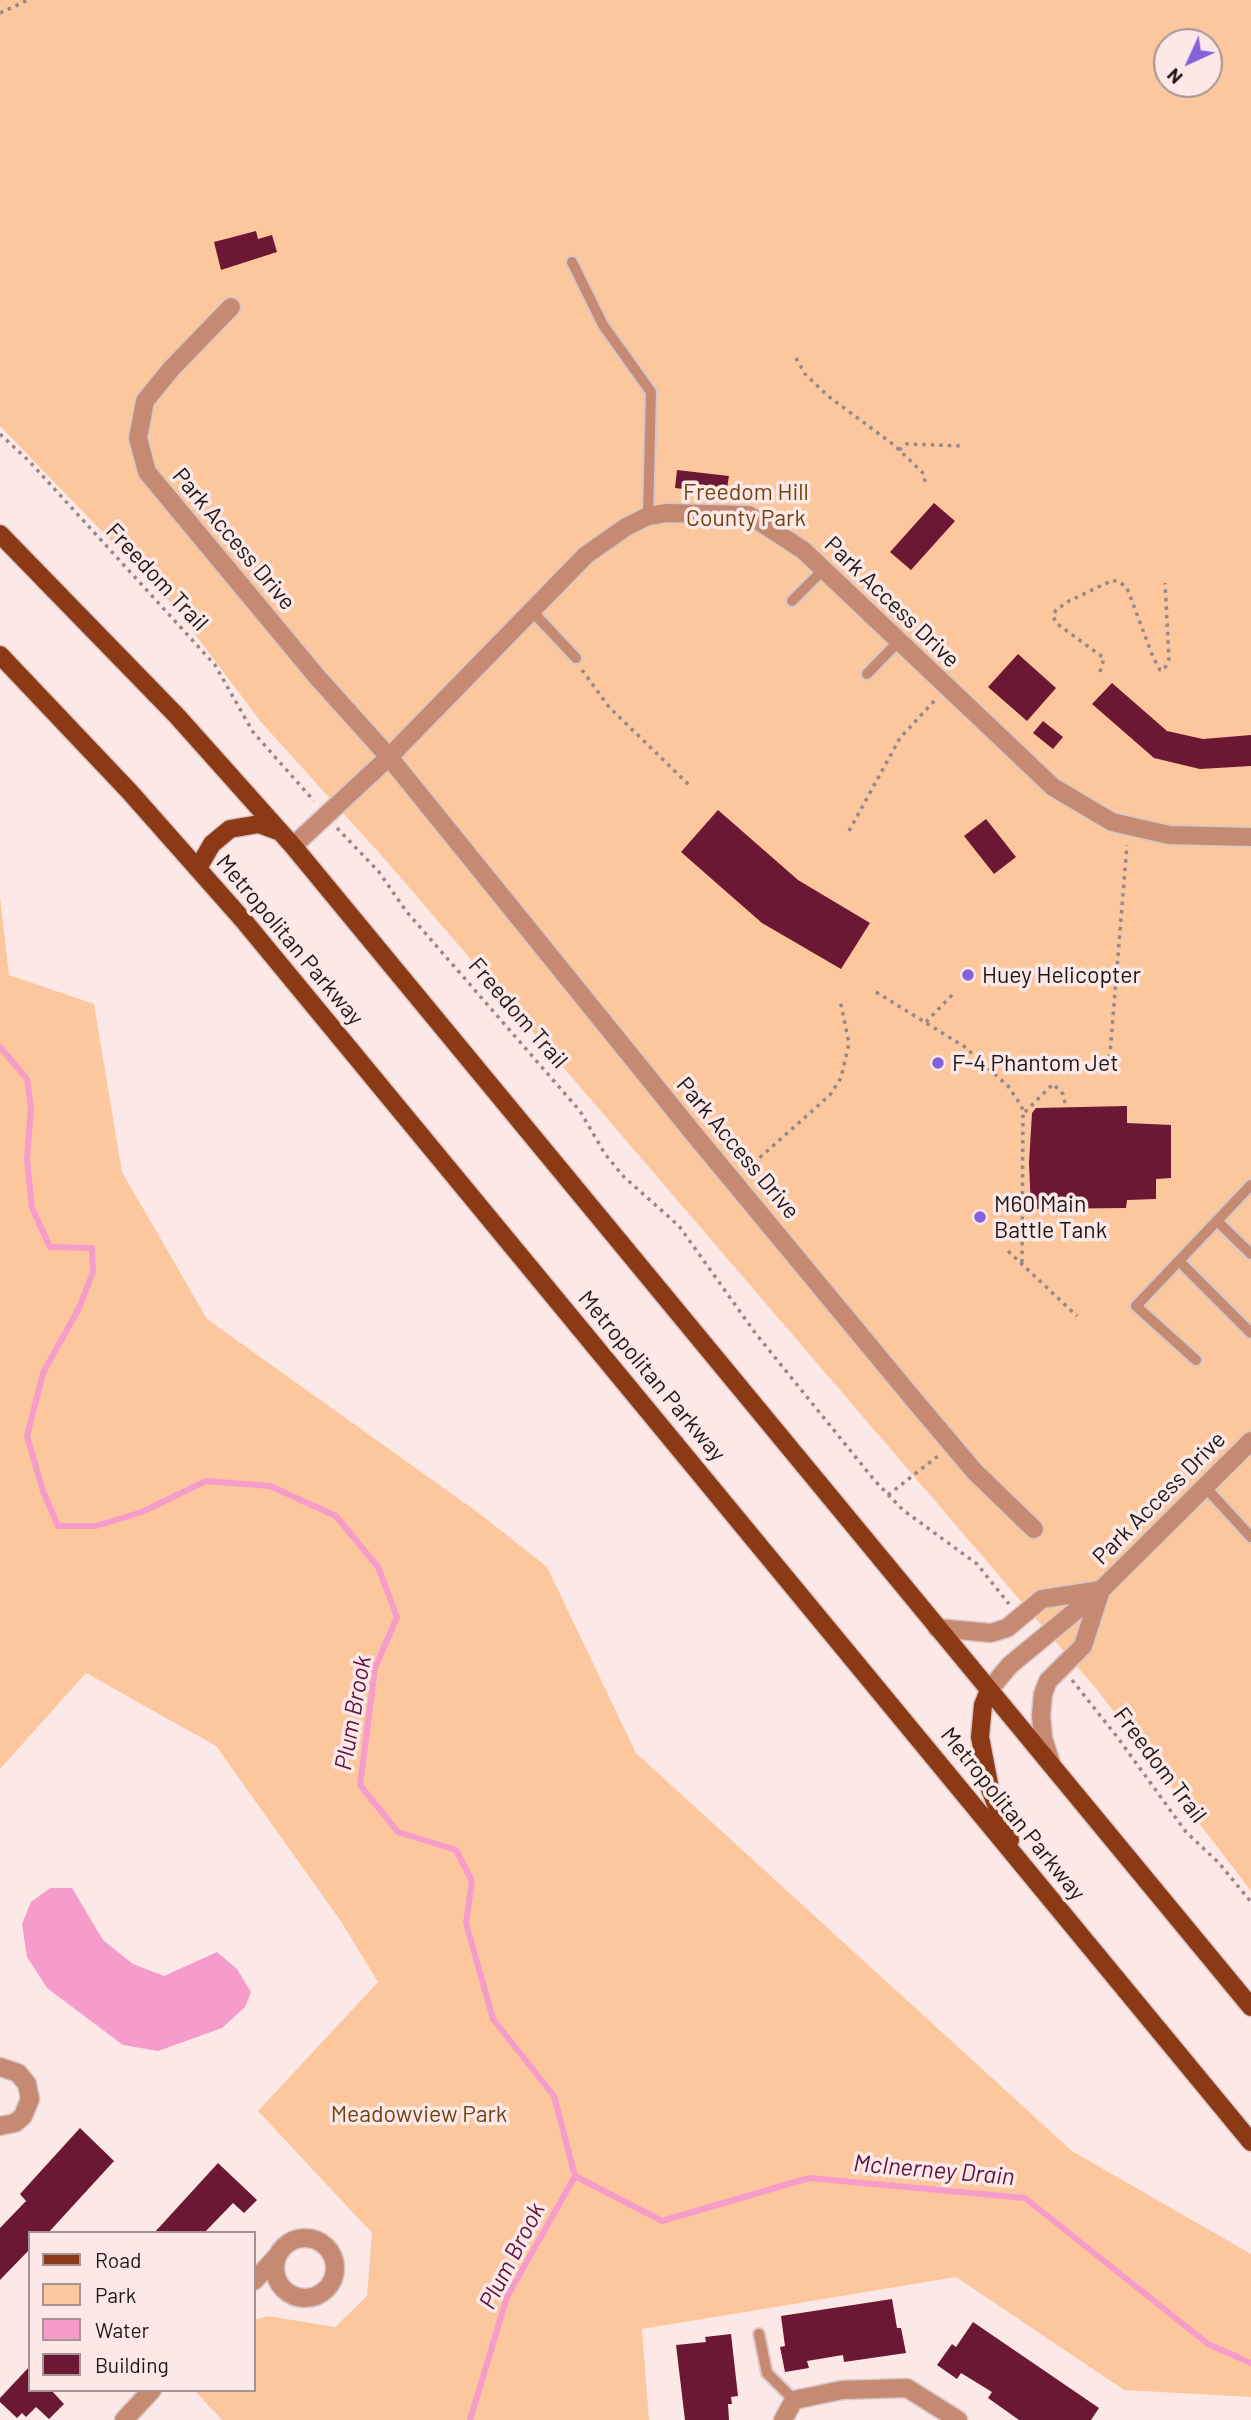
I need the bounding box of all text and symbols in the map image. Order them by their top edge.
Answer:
north arrow [1153,28,1223,98]
text: N [1162,64,1187,89]
street label: Park Access Drive [167,462,301,616]
park label: Freedom Hill County Park [683,478,809,532]
street label: Freedom Trail [100,517,214,637]
street label: Park Access Drive [819,531,965,673]
street label: Metropolitan Parkway [210,849,370,1031]
street label: Freedom Trail [463,952,573,1074]
place label: Huey Helicopter [982,961,1141,989]
marker: Huey Helicopter [960,967,976,983]
place label: F-4 Phantom Jet [952,1049,1119,1077]
marker: F-4 Phantom Jet [930,1055,946,1071]
street label: Park Access Drive [671,1071,805,1225]
place label: M60 Main Battle Tank [994,1190,1107,1244]
marker: M60 Main Battle Tank [972,1209,988,1225]
street label: Metropolitan Parkway [572,1285,732,1467]
street label: Park Access Drive [1087,1426,1231,1570]
water label: Plum Brook [329,1654,377,1772]
street label: Freedom Trail [1108,1702,1212,1828]
street label: Metropolitan Parkway [935,1722,1091,1906]
park label: Meadowview Park [331,2100,507,2128]
water label: McInerney Drain [852,2149,1016,2191]
water label: Plum Brook [473,2198,551,2314]
legend [28,2231,256,2392]
text: Road [95,2247,141,2272]
text: Park [95,2282,136,2307]
text: Water [95,2317,149,2342]
text: Building [95,2352,169,2377]

